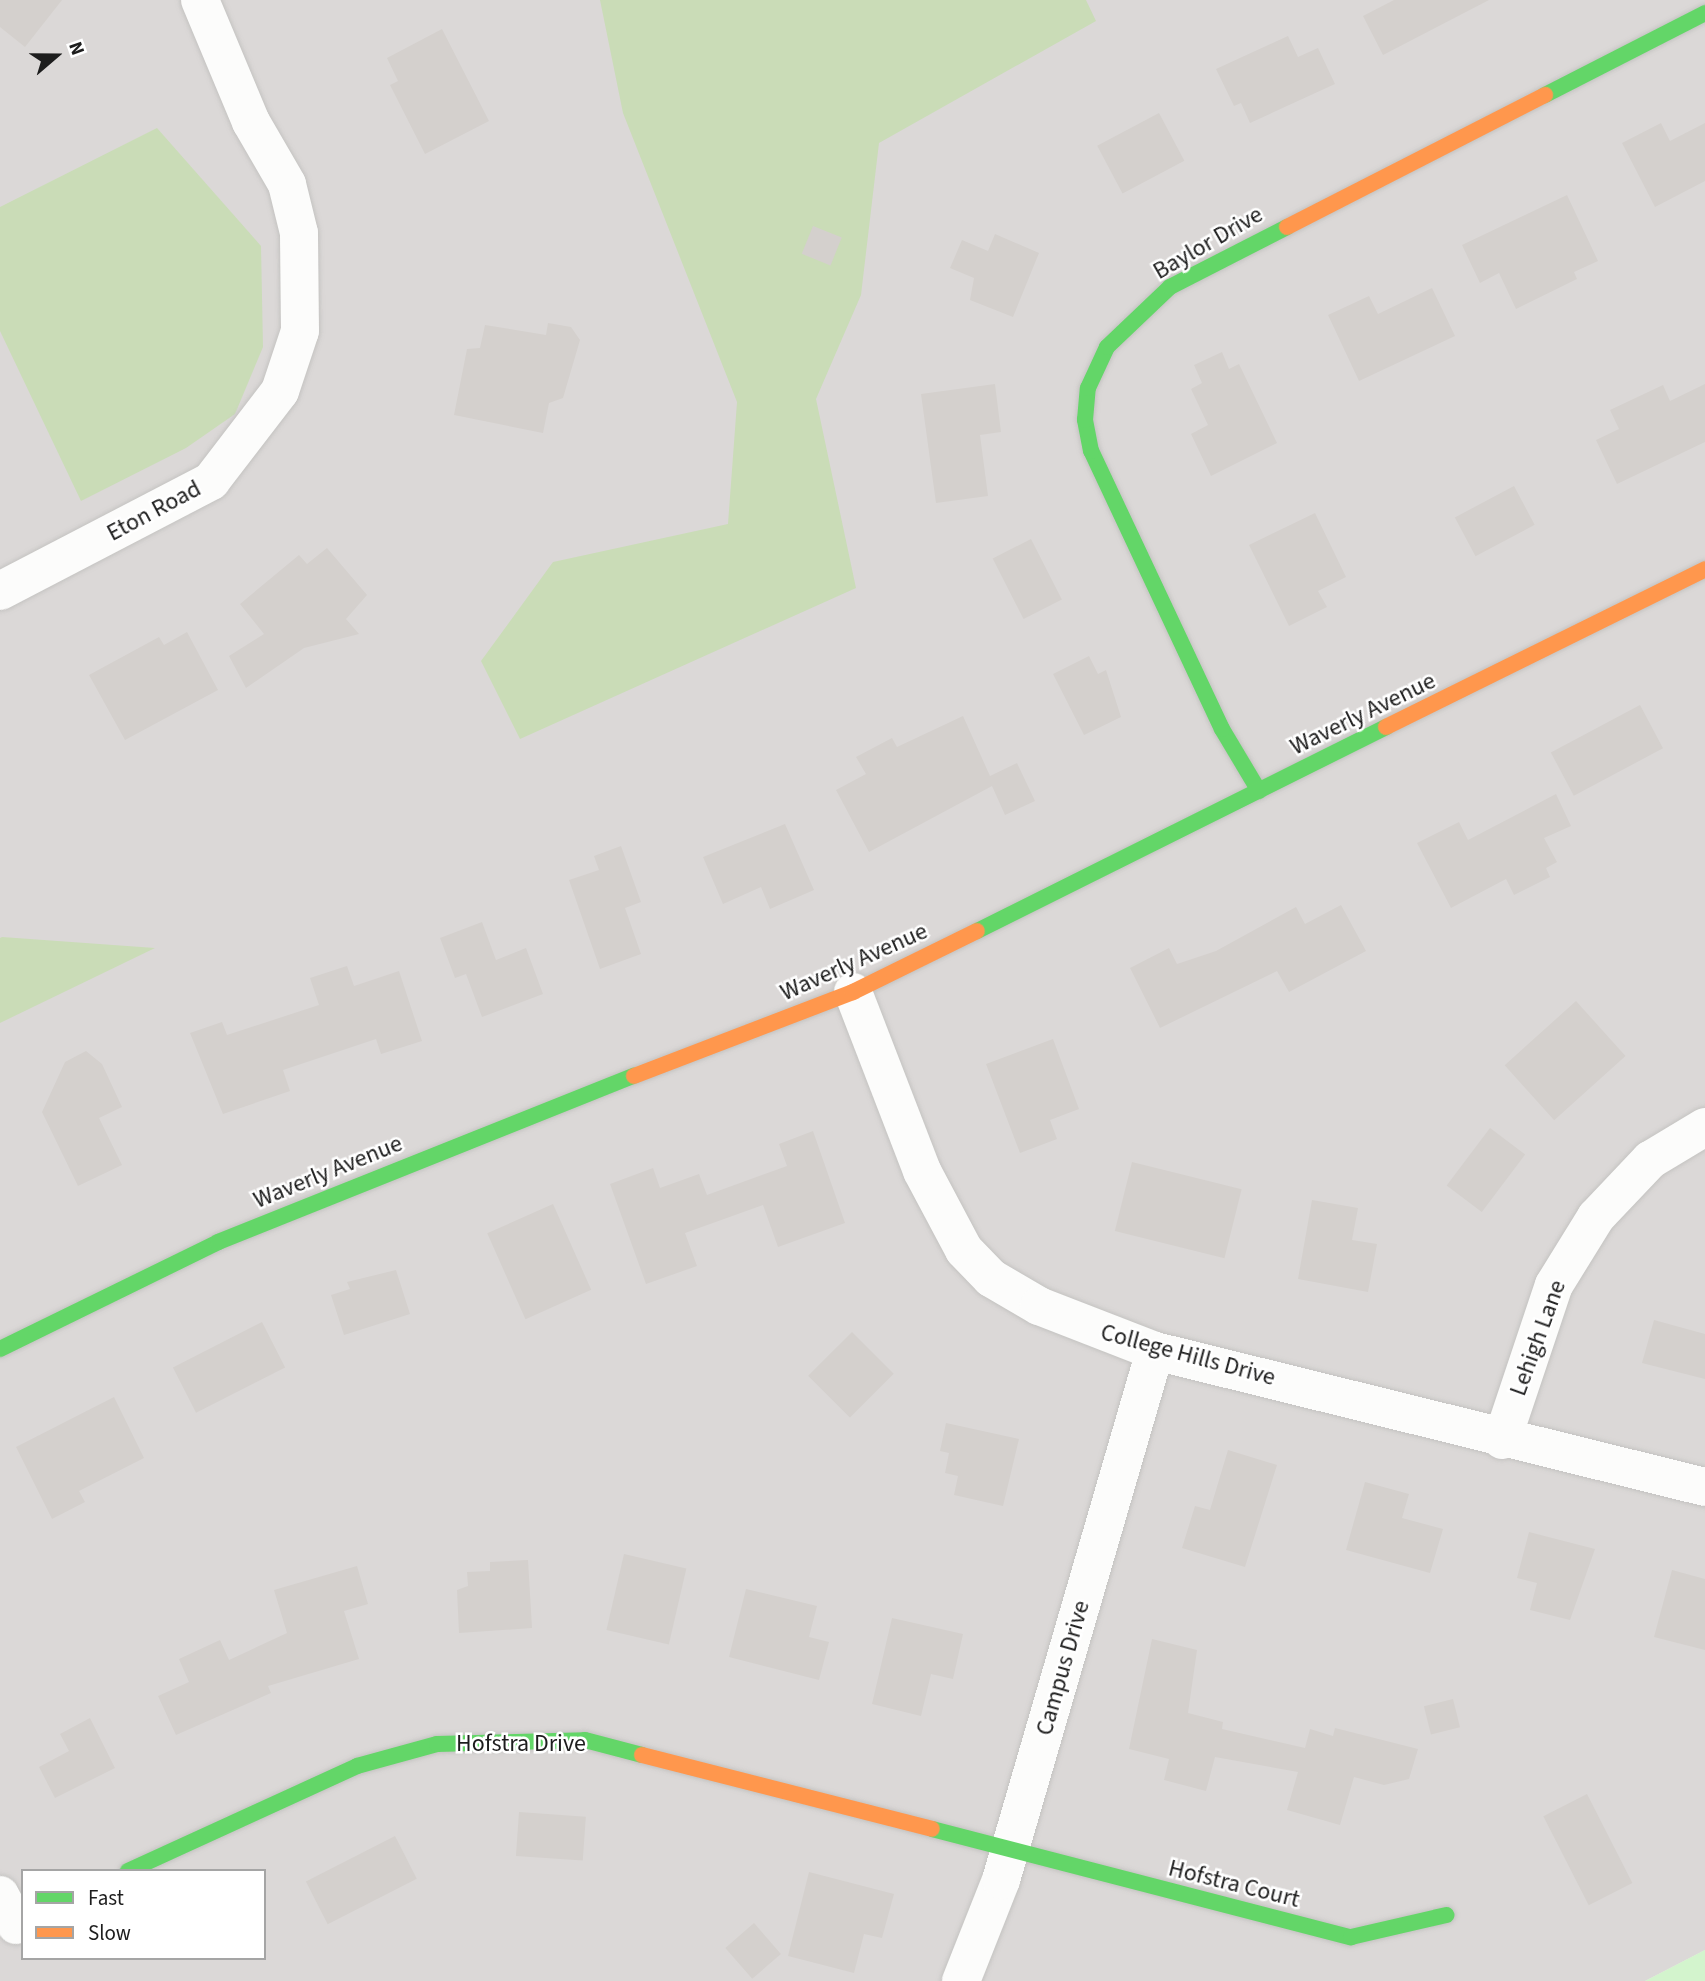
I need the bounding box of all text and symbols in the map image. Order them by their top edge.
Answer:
north arrow [21,21,91,91]
text: N [61,38,91,59]
street label: Baylor Drive [1148,200,1268,286]
street label: Eton Road [102,474,206,548]
street label: Waverly Avenue [1286,666,1440,762]
street label: Waverly Avenue [776,917,932,1007]
street label: Waverly Avenue [249,1129,407,1215]
street label: Lehigh Lane [1504,1276,1572,1400]
street label: College Hills Drive [1097,1318,1279,1392]
street label: Campus Drive [1030,1597,1096,1739]
street label: Hofstra Drive [456,1730,586,1758]
street label: Hofstra Court [1165,1854,1303,1914]
legend [21,1869,266,1960]
text: Fast [88,1883,124,1913]
text: Slow [88,1918,131,1948]

